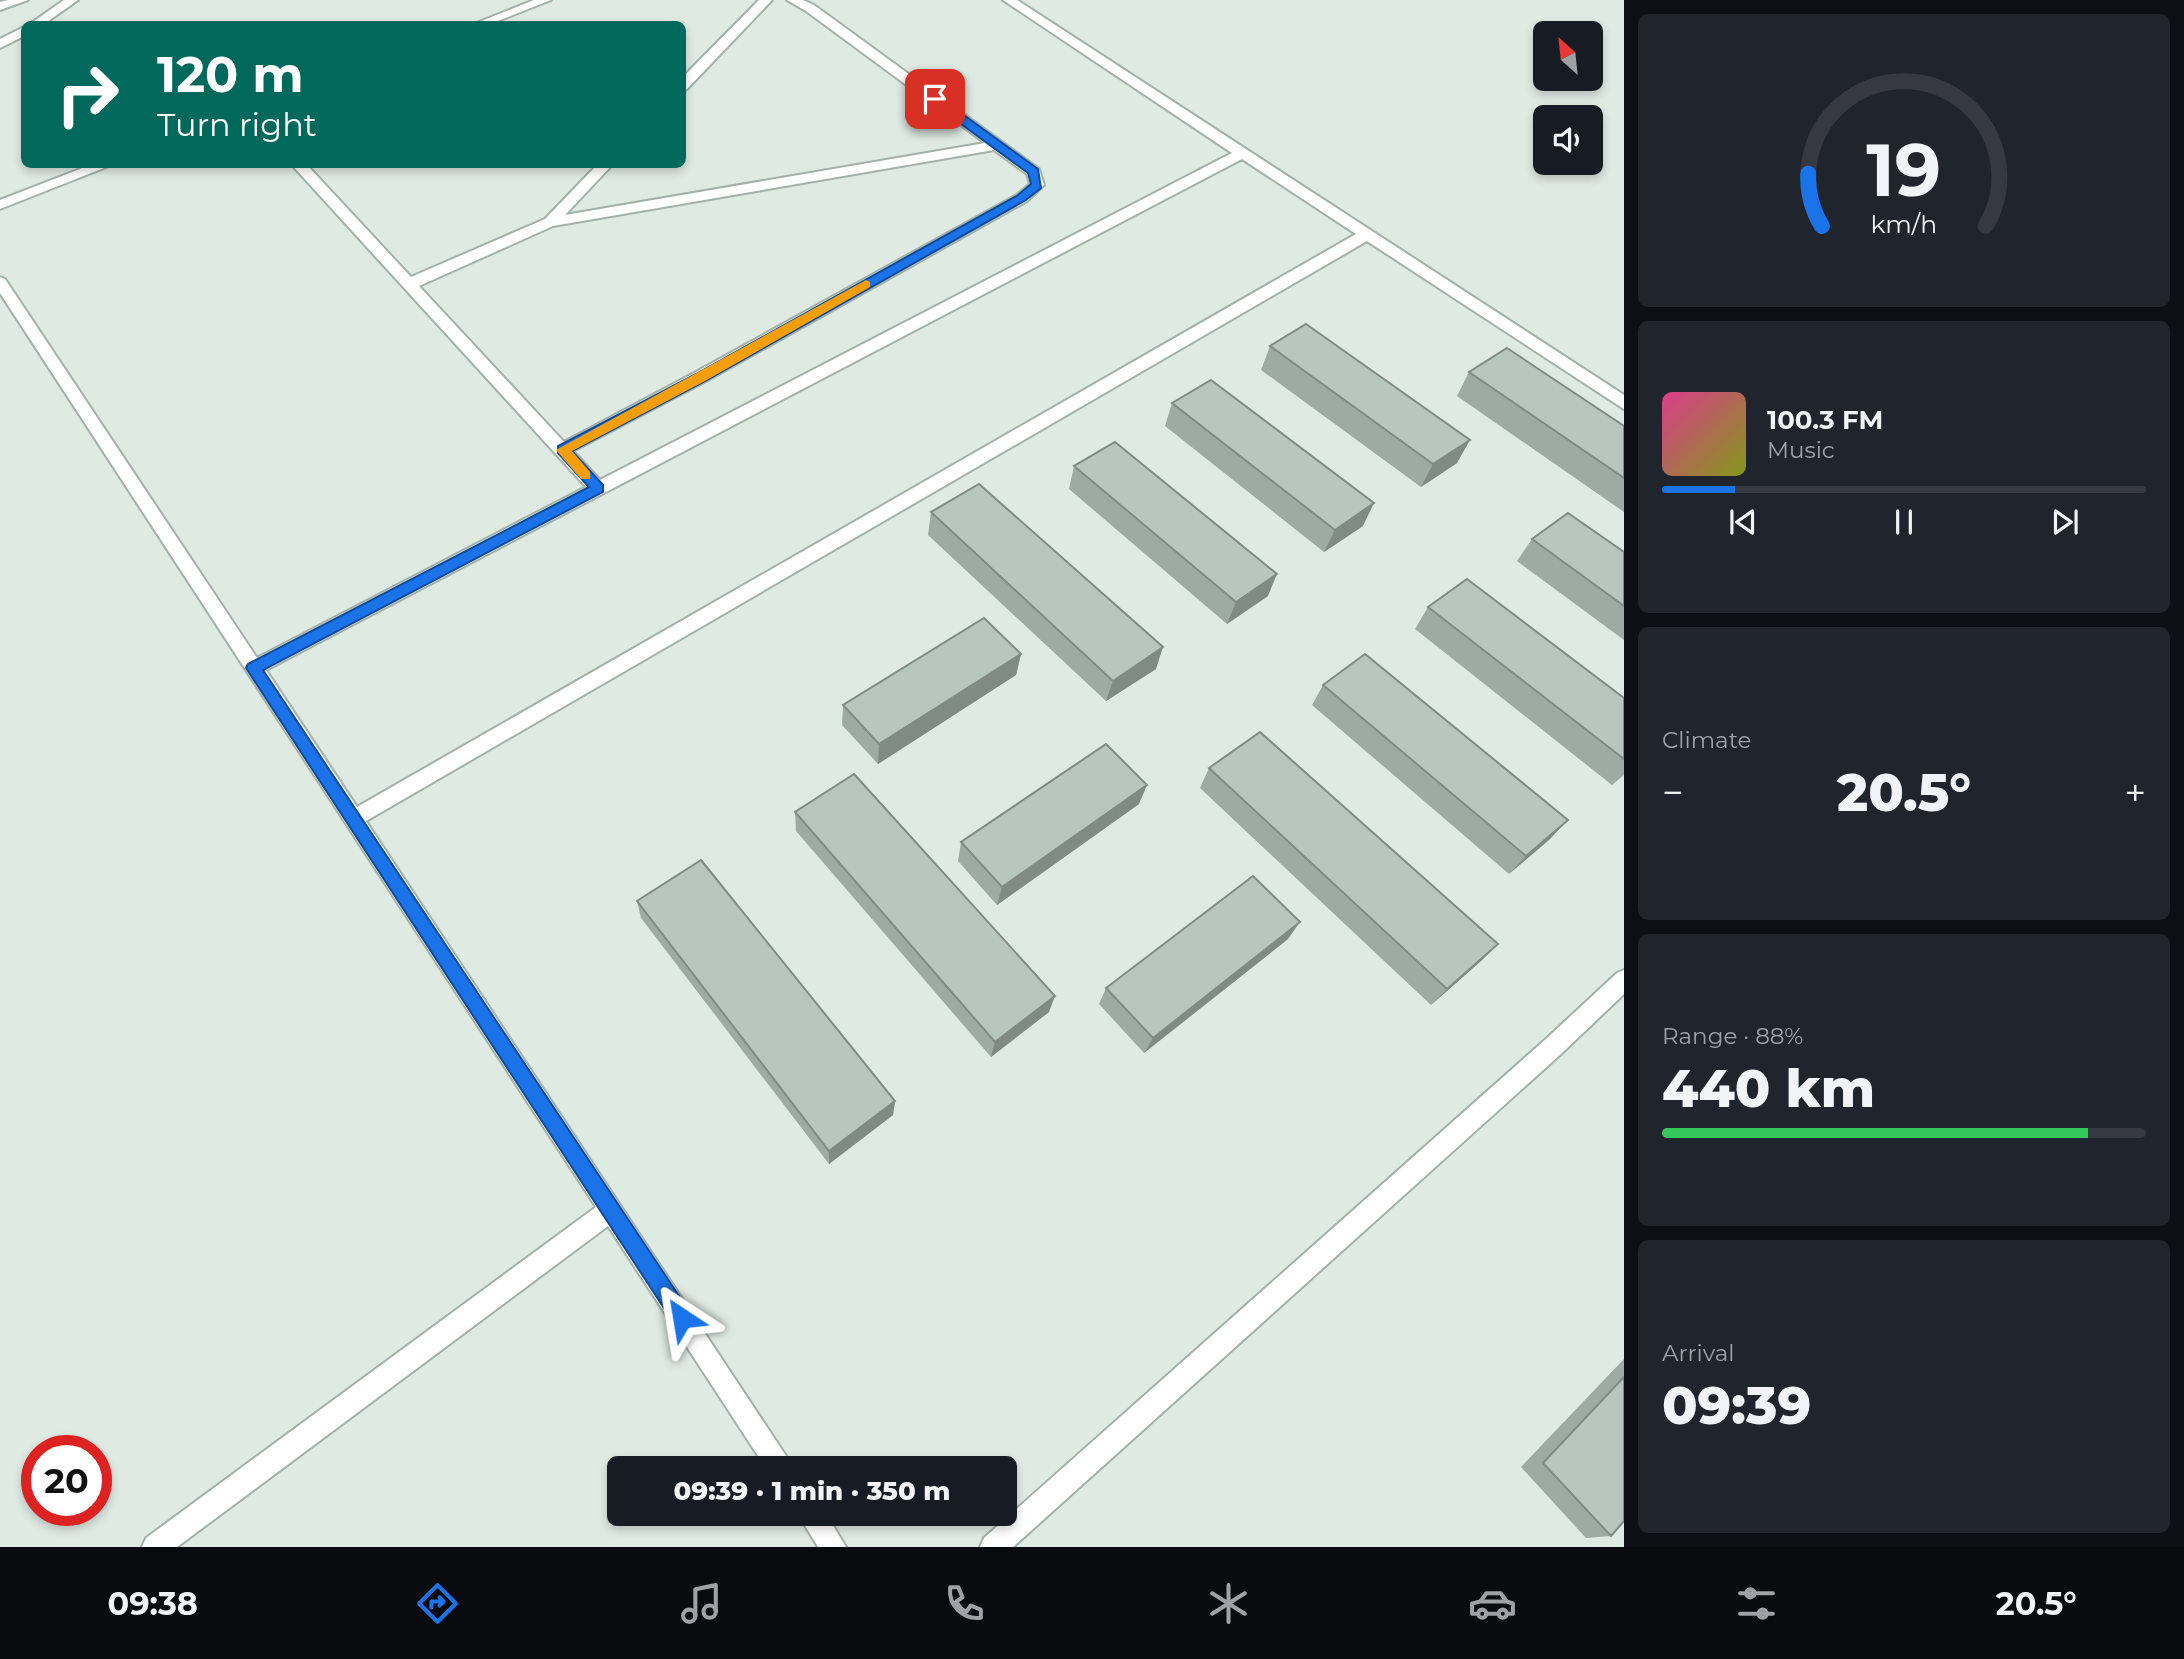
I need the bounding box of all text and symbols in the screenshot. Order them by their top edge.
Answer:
north arrow [1533,21,1603,91]
map controls [1533,21,1603,175]
text: 120 m [157,45,304,104]
icon: right [42,49,133,140]
pin [905,69,965,129]
icon: arrive [916,80,954,118]
text: Turn right [157,105,317,144]
button: sound [1533,105,1603,175]
text: 19 [1867,127,1941,215]
text: km/h [1871,209,1937,239]
text: 100.3 FM [1767,404,1883,436]
text: Music [1767,436,1835,464]
icon: previous [1724,503,1762,541]
icon: pause [1885,503,1923,541]
icon: next [2046,503,2084,541]
text: Climate [1662,726,1751,754]
text: 20.5° [1837,761,1971,824]
text: − [1662,769,1684,816]
text: + [2124,769,2146,816]
text: Range · 88% [1662,1022,1803,1050]
text: 440 km [1662,1057,1875,1120]
position arrow [645,1281,719,1355]
text: Arrival [1662,1339,1735,1367]
text: 09:39 [1662,1374,1811,1437]
speed limit sign: 20 [21,1435,112,1526]
text: 09:39 · 1 min · 350 m [674,1475,950,1507]
icon: directions [413,1579,462,1628]
icon: music [677,1579,726,1628]
icon: phone [940,1579,989,1628]
icon: climate [1204,1579,1253,1628]
icon: car [1468,1579,1517,1628]
icon: filters [1732,1579,1781,1628]
text: 09:38 [107,1584,198,1623]
text: 20.5° [1996,1584,2077,1623]

